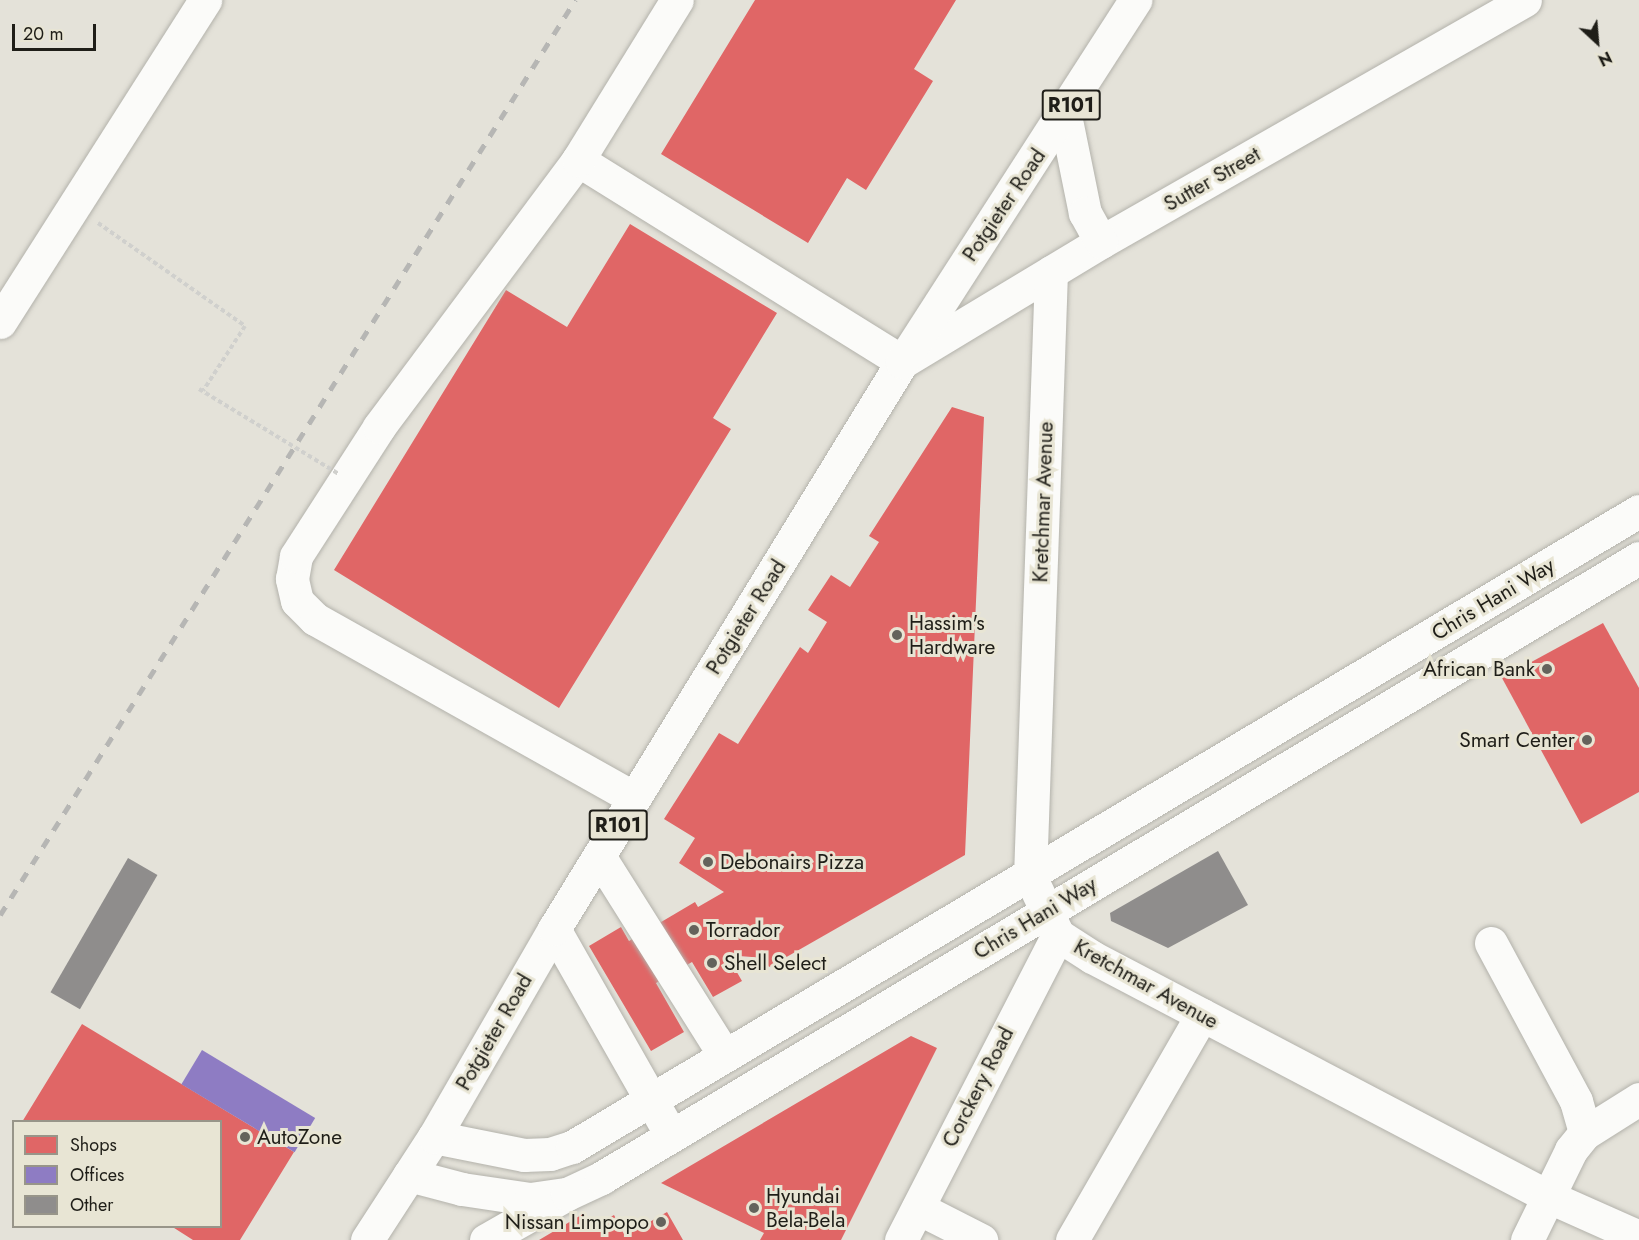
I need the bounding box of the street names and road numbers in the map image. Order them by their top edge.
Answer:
road number: R101 [1041,88,1101,122]
street label: Sutter Street [1159,141,1265,217]
street label: Potgieter Road [957,144,1051,266]
street label: Kretchmar Avenue [1028,421,1058,583]
street label: Chris Hani Way [1427,552,1559,646]
street label: Potgieter Road [701,555,791,679]
road number: R101 [588,808,648,842]
street label: Chris Hani Way [969,871,1101,965]
street label: Kretchmar Avenue [1069,934,1223,1034]
street label: Potgieter Road [451,969,537,1095]
street label: Corckery Road [937,1023,1019,1151]

